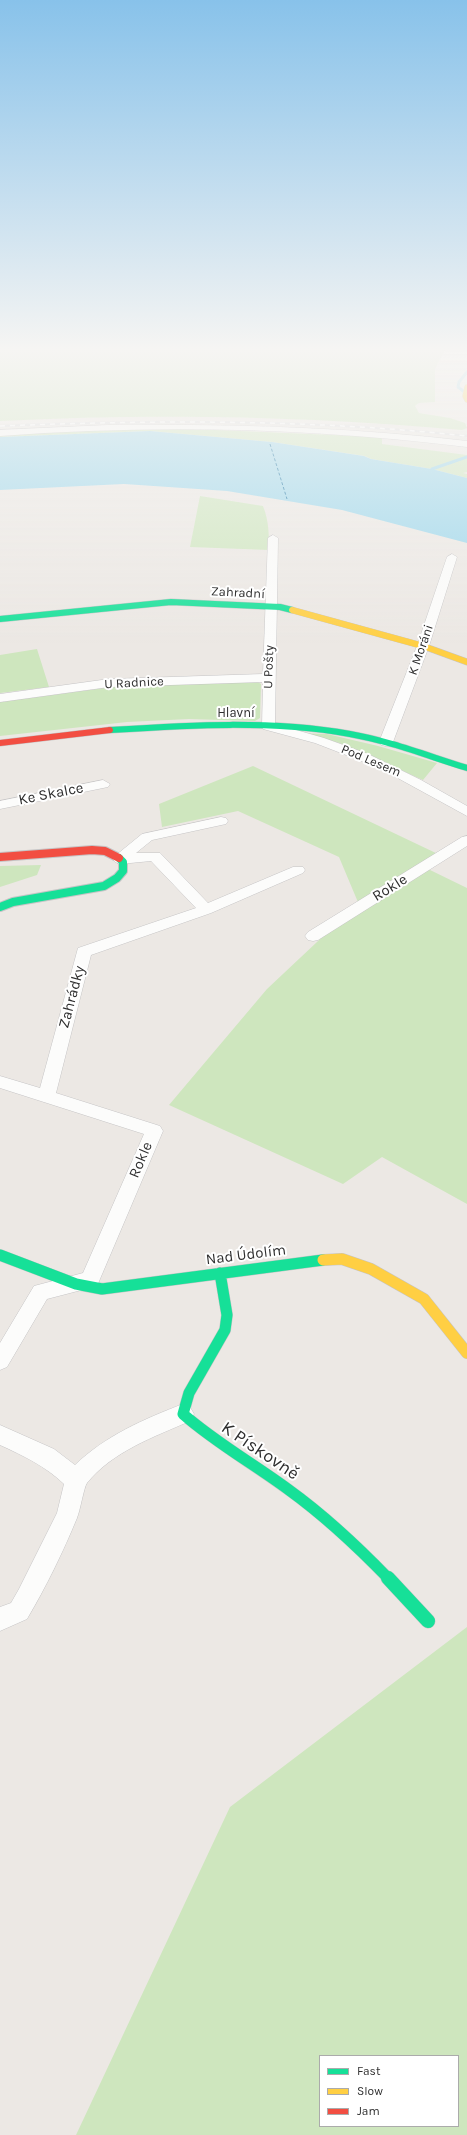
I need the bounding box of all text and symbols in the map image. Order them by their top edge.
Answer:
street label: Zahradní [211,584,265,602]
street label: K Moráni [405,623,437,677]
street label: U Pošty [260,645,278,689]
street label: U Radnice [104,674,164,692]
street label: Hlavní [217,705,255,721]
street label: Pod Lesem [339,741,403,781]
street label: Ke Skalce [17,779,85,809]
street label: Rokle [369,870,411,906]
street label: Zahrádky [55,964,89,1030]
street label: Rokle [125,1139,157,1181]
street label: Nad Údolím [205,1241,287,1269]
street label: K Pískovně [217,1417,303,1485]
legend [319,2055,459,2127]
text: Fast [357,2064,380,2078]
text: Slow [357,2084,383,2098]
text: Jam [357,2104,380,2118]

